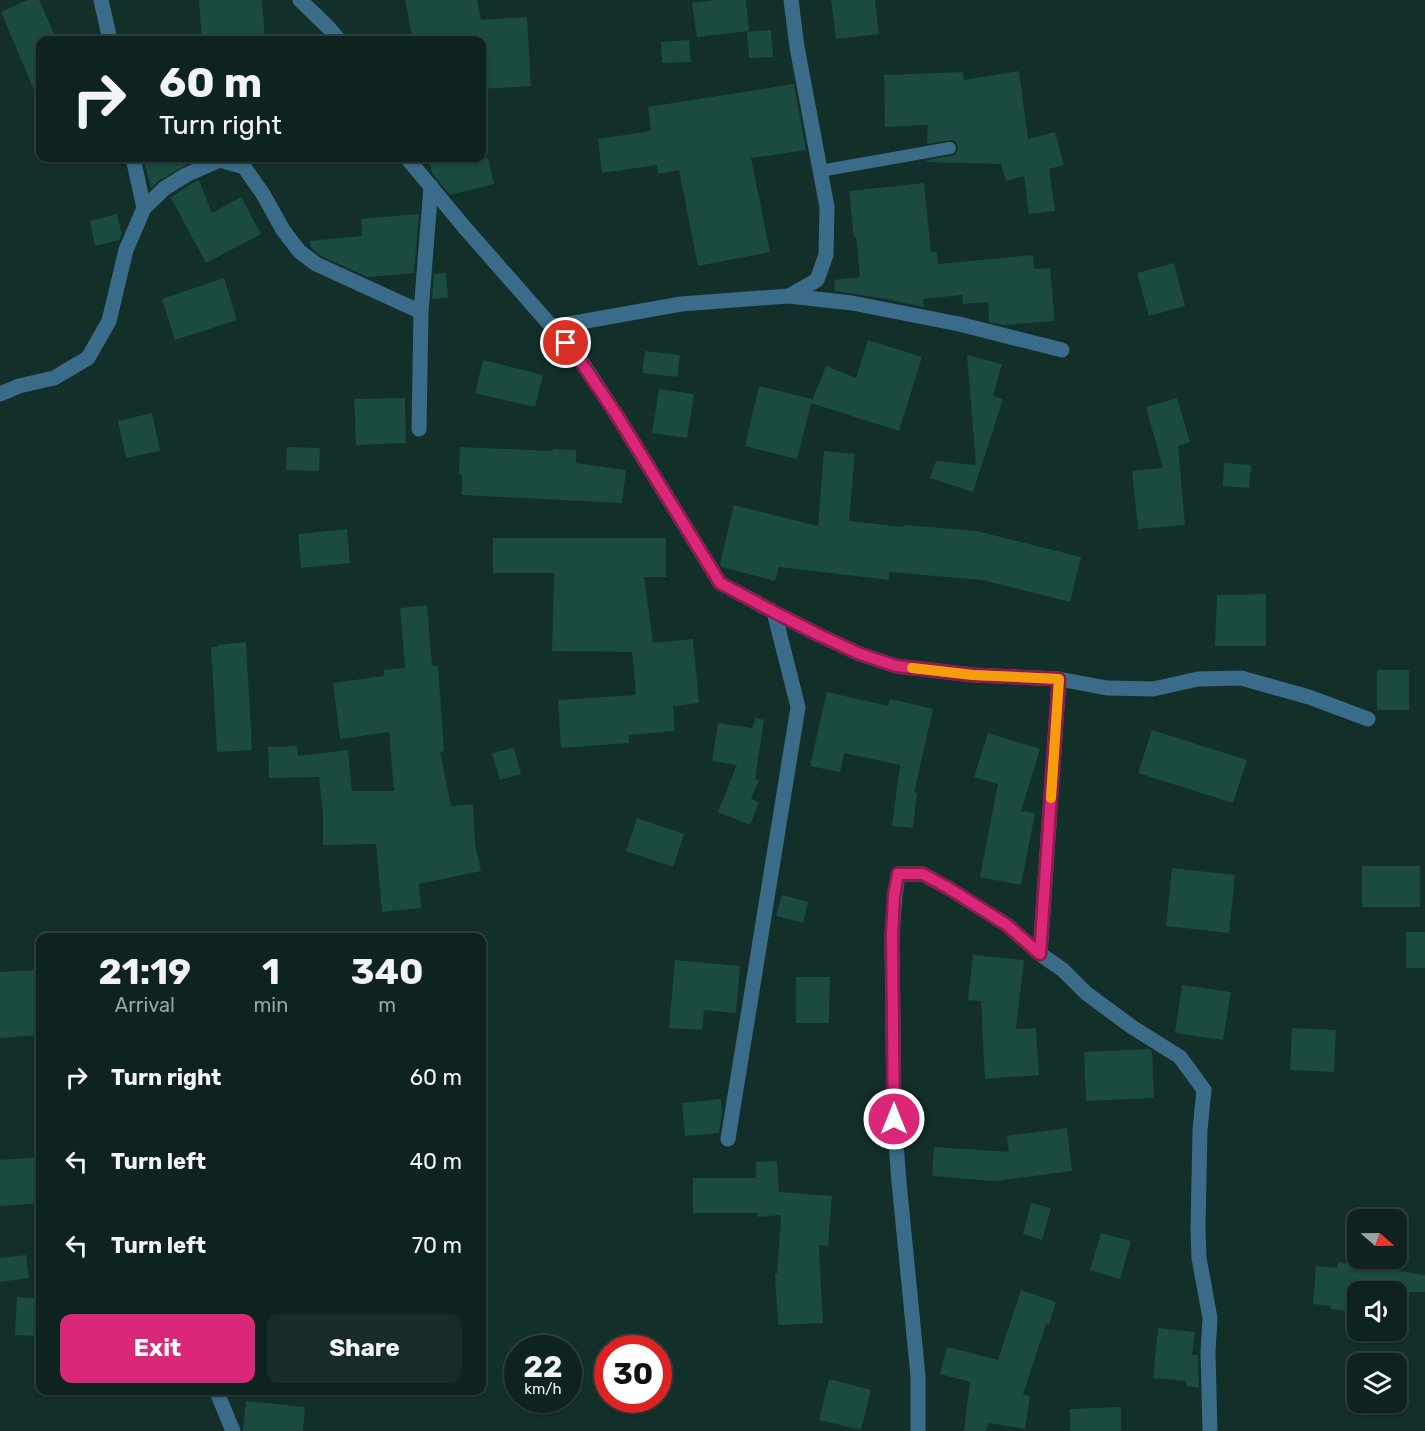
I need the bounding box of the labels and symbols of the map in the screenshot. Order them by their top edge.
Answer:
pin [540,317,591,368]
position arrow [862,1087,926,1151]
north arrow [1347,1209,1407,1269]
speed limit sign: 30 [594,1335,672,1413]

